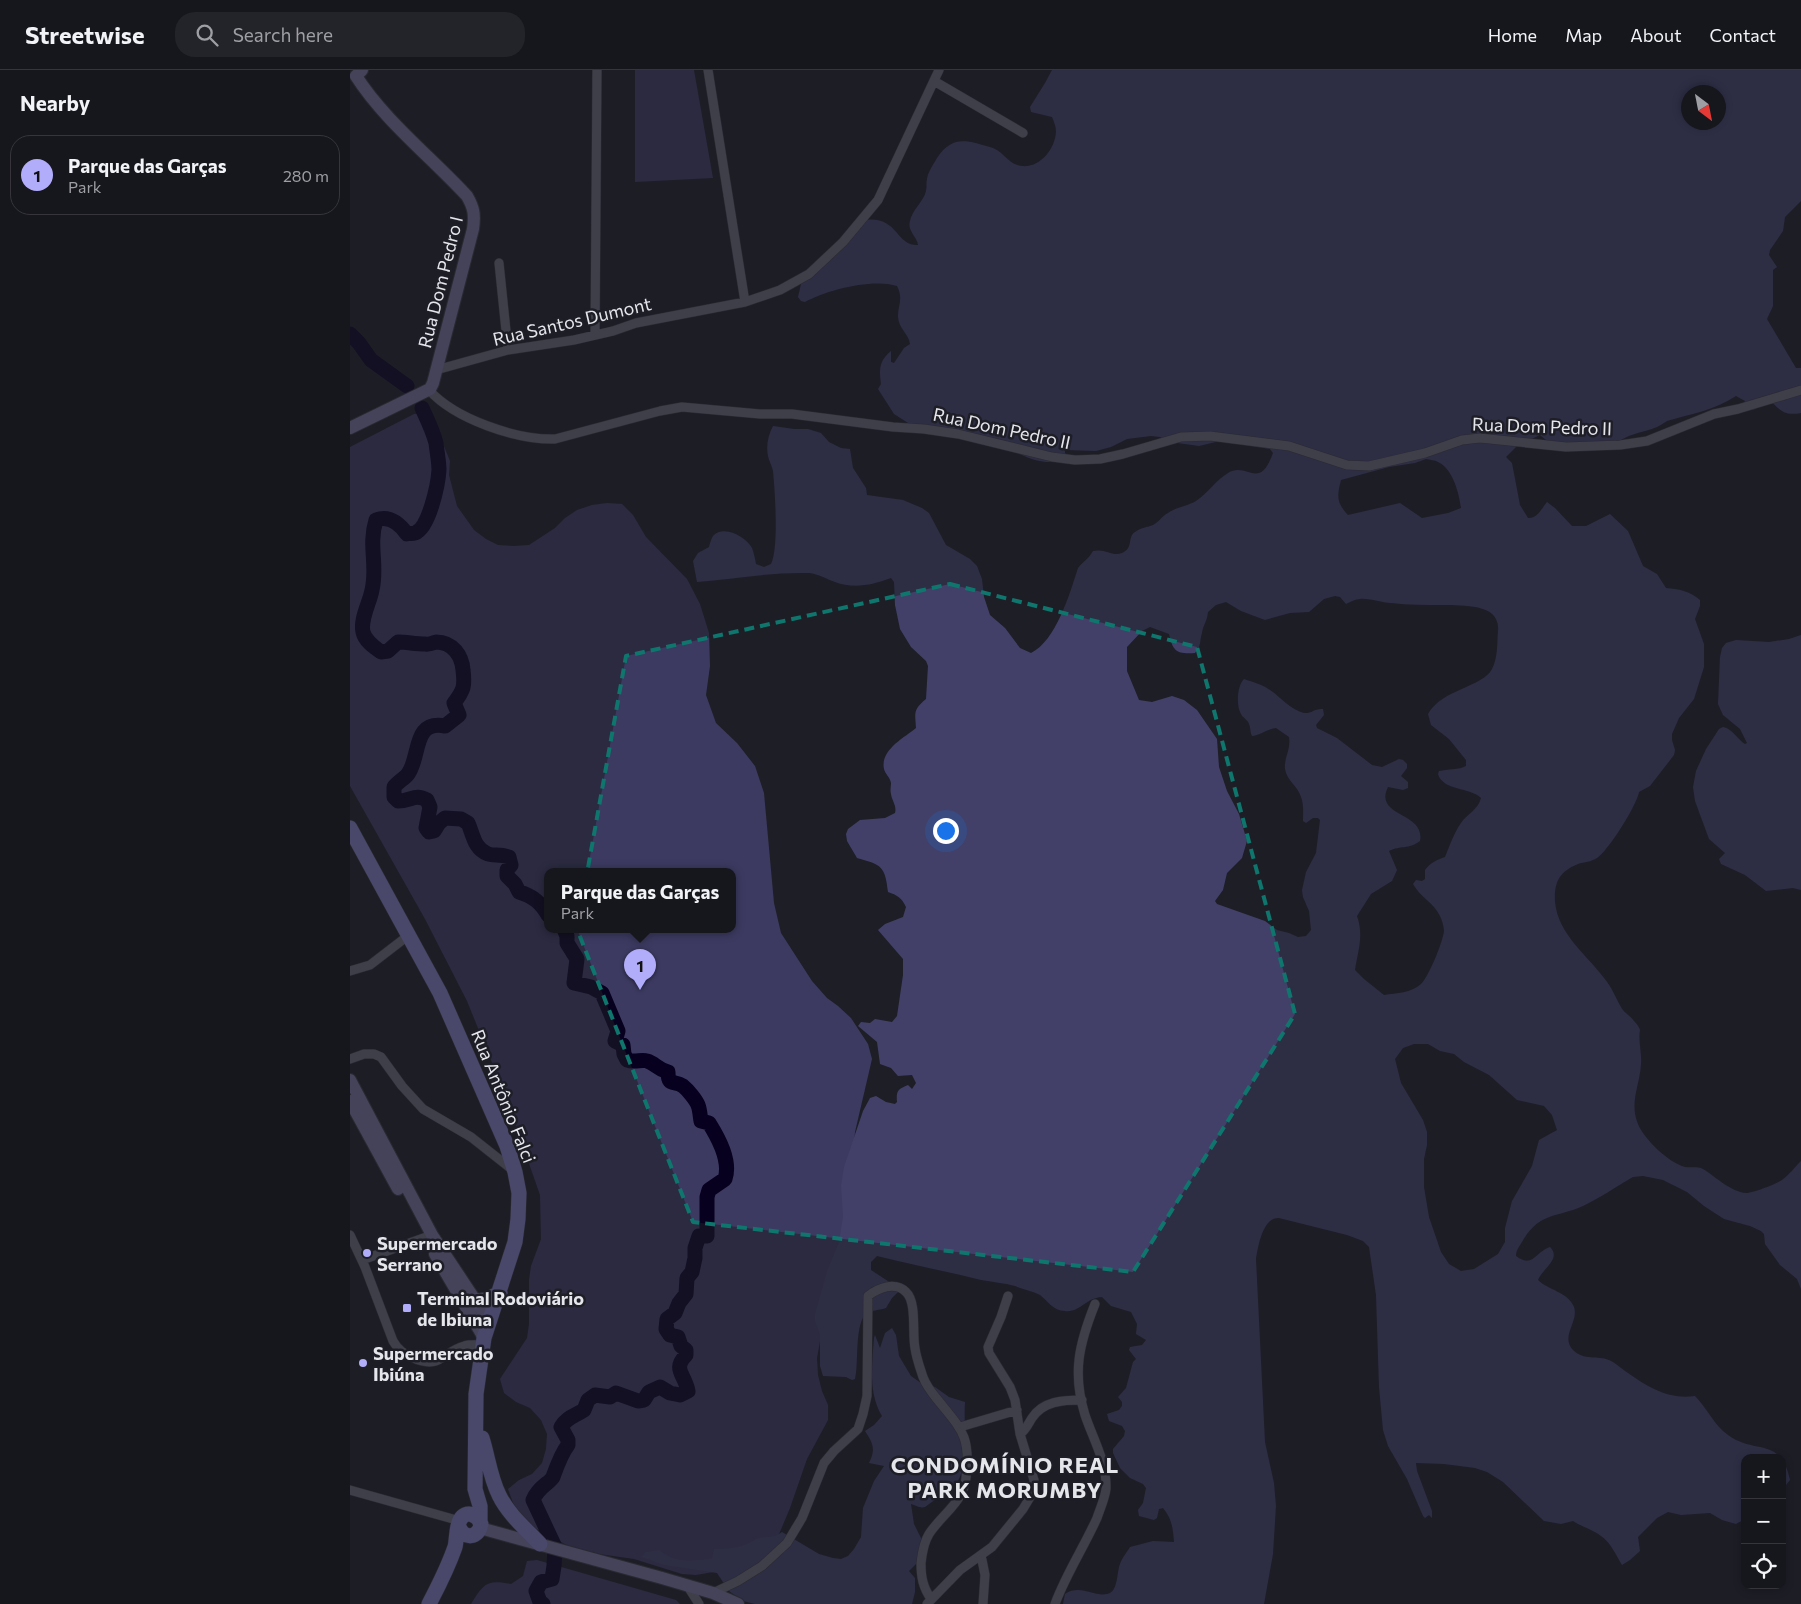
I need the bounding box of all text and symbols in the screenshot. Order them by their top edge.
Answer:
search box [175,12,525,57]
text: Streetwise [25,20,145,49]
icon: search [193,21,221,49]
text: Search here [233,23,333,46]
text: Home [1488,24,1537,46]
text: Map [1565,24,1602,46]
text: About [1630,24,1682,46]
text: Contact [1710,24,1776,46]
north arrow [1681,85,1726,130]
text: Nearby [20,90,90,115]
text: Parque das Garças [68,154,227,177]
text: 1 [33,166,41,185]
text: 280 m [283,166,329,185]
text: Park [68,177,101,196]
street label: Rua Dom Pedro I [413,214,467,350]
street label: Rua Santos Dumont [491,292,653,350]
street label: Rua Dom Pedro II [931,403,1073,453]
street label: Rua Dom Pedro II [1472,413,1612,439]
your location [933,818,959,844]
popup [544,868,736,933]
text: Parque das Garças [561,880,719,903]
text: Park [561,903,594,922]
pin: 1 [624,949,656,990]
street label: Rua Antônio Falci [467,1026,541,1166]
place label: Supermercado Serrano [377,1232,498,1275]
marker: Supermercado Serrano [361,1247,373,1259]
place label: Terminal Rodoviário de Ibiuna [417,1287,584,1330]
marker: Terminal Rodoviário de Ibiuna [401,1302,413,1314]
place label: Supermercado Ibiúna [373,1342,494,1385]
marker: Supermercado Ibiúna [357,1357,369,1369]
district label: CONDOMÍNIO REAL PARK MORUMBY [891,1451,1119,1503]
map controls [1741,1454,1786,1589]
button: + [1741,1454,1786,1499]
button: − [1741,1499,1786,1544]
button: locate [1741,1544,1786,1589]

